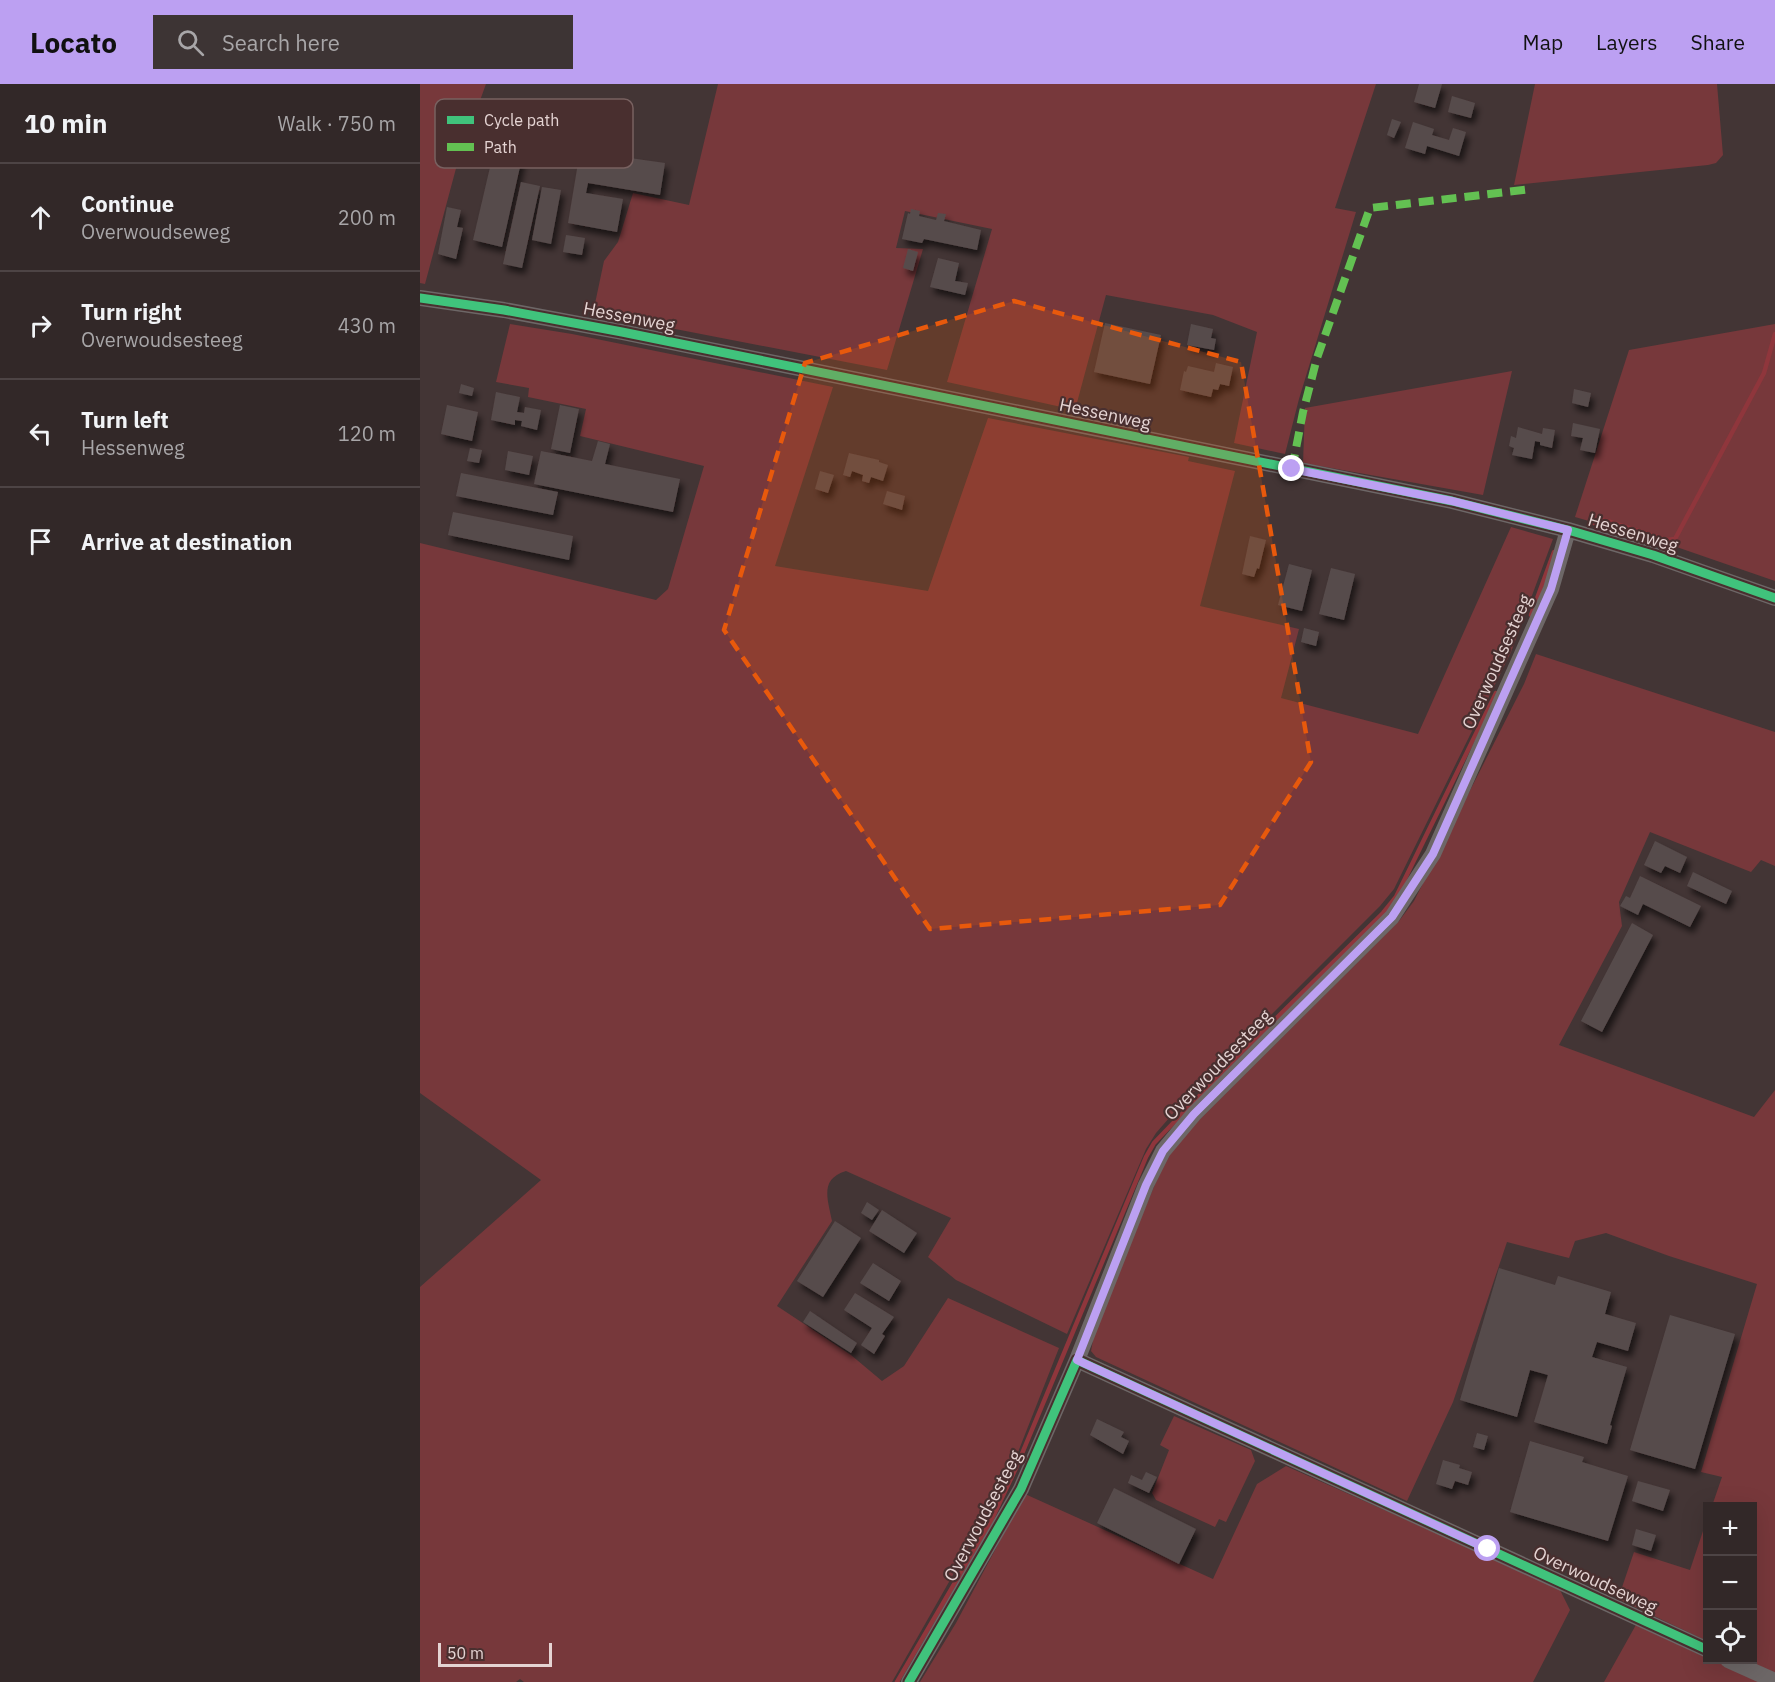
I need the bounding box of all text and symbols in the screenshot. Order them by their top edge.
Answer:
search box [153,15,573,69]
text: Locato [30,24,117,61]
icon: search [174,26,207,59]
text: Search here [222,28,340,57]
text: Map [1523,28,1563,56]
text: Layers [1596,28,1658,56]
text: Share [1691,28,1745,56]
legend [435,99,633,168]
text: 10 min [24,106,108,140]
text: Walk · 750 m [278,110,396,137]
text: Cycle path [484,110,559,130]
text: Path [484,137,517,157]
text: Continue [81,189,174,218]
icon: ahead [24,201,57,234]
text: 200 m [338,204,396,231]
text: Overwoudseweg [81,218,230,245]
street label: Hessenweg [581,296,678,337]
text: Turn right [81,297,182,326]
icon: right [24,309,57,342]
text: 430 m [338,312,396,339]
text: Overwoudsesteeg [81,326,242,353]
street label: Hessenweg [1057,393,1154,435]
text: Turn left [81,405,169,434]
icon: left [24,417,57,450]
text: 120 m [338,420,396,447]
text: Hessenweg [81,434,185,461]
route end [1278,455,1304,481]
street label: Hessenweg [1585,508,1682,557]
icon: arrive [24,525,57,558]
text: Arrive at destination [81,527,292,556]
street label: Overwoudsesteeg [1456,590,1537,733]
street label: Overwoudsesteeg [1159,1004,1277,1125]
street label: Overwoudsesteeg [938,1446,1027,1585]
map controls [1703,1502,1757,1664]
button: + [1703,1502,1757,1556]
route start [1474,1535,1500,1561]
street label: Overwoudseweg [1530,1541,1661,1619]
button: − [1703,1556,1757,1610]
button: locate [1703,1610,1757,1664]
scale bar [438,1640,552,1668]
text: 50 m [447,1643,484,1663]

